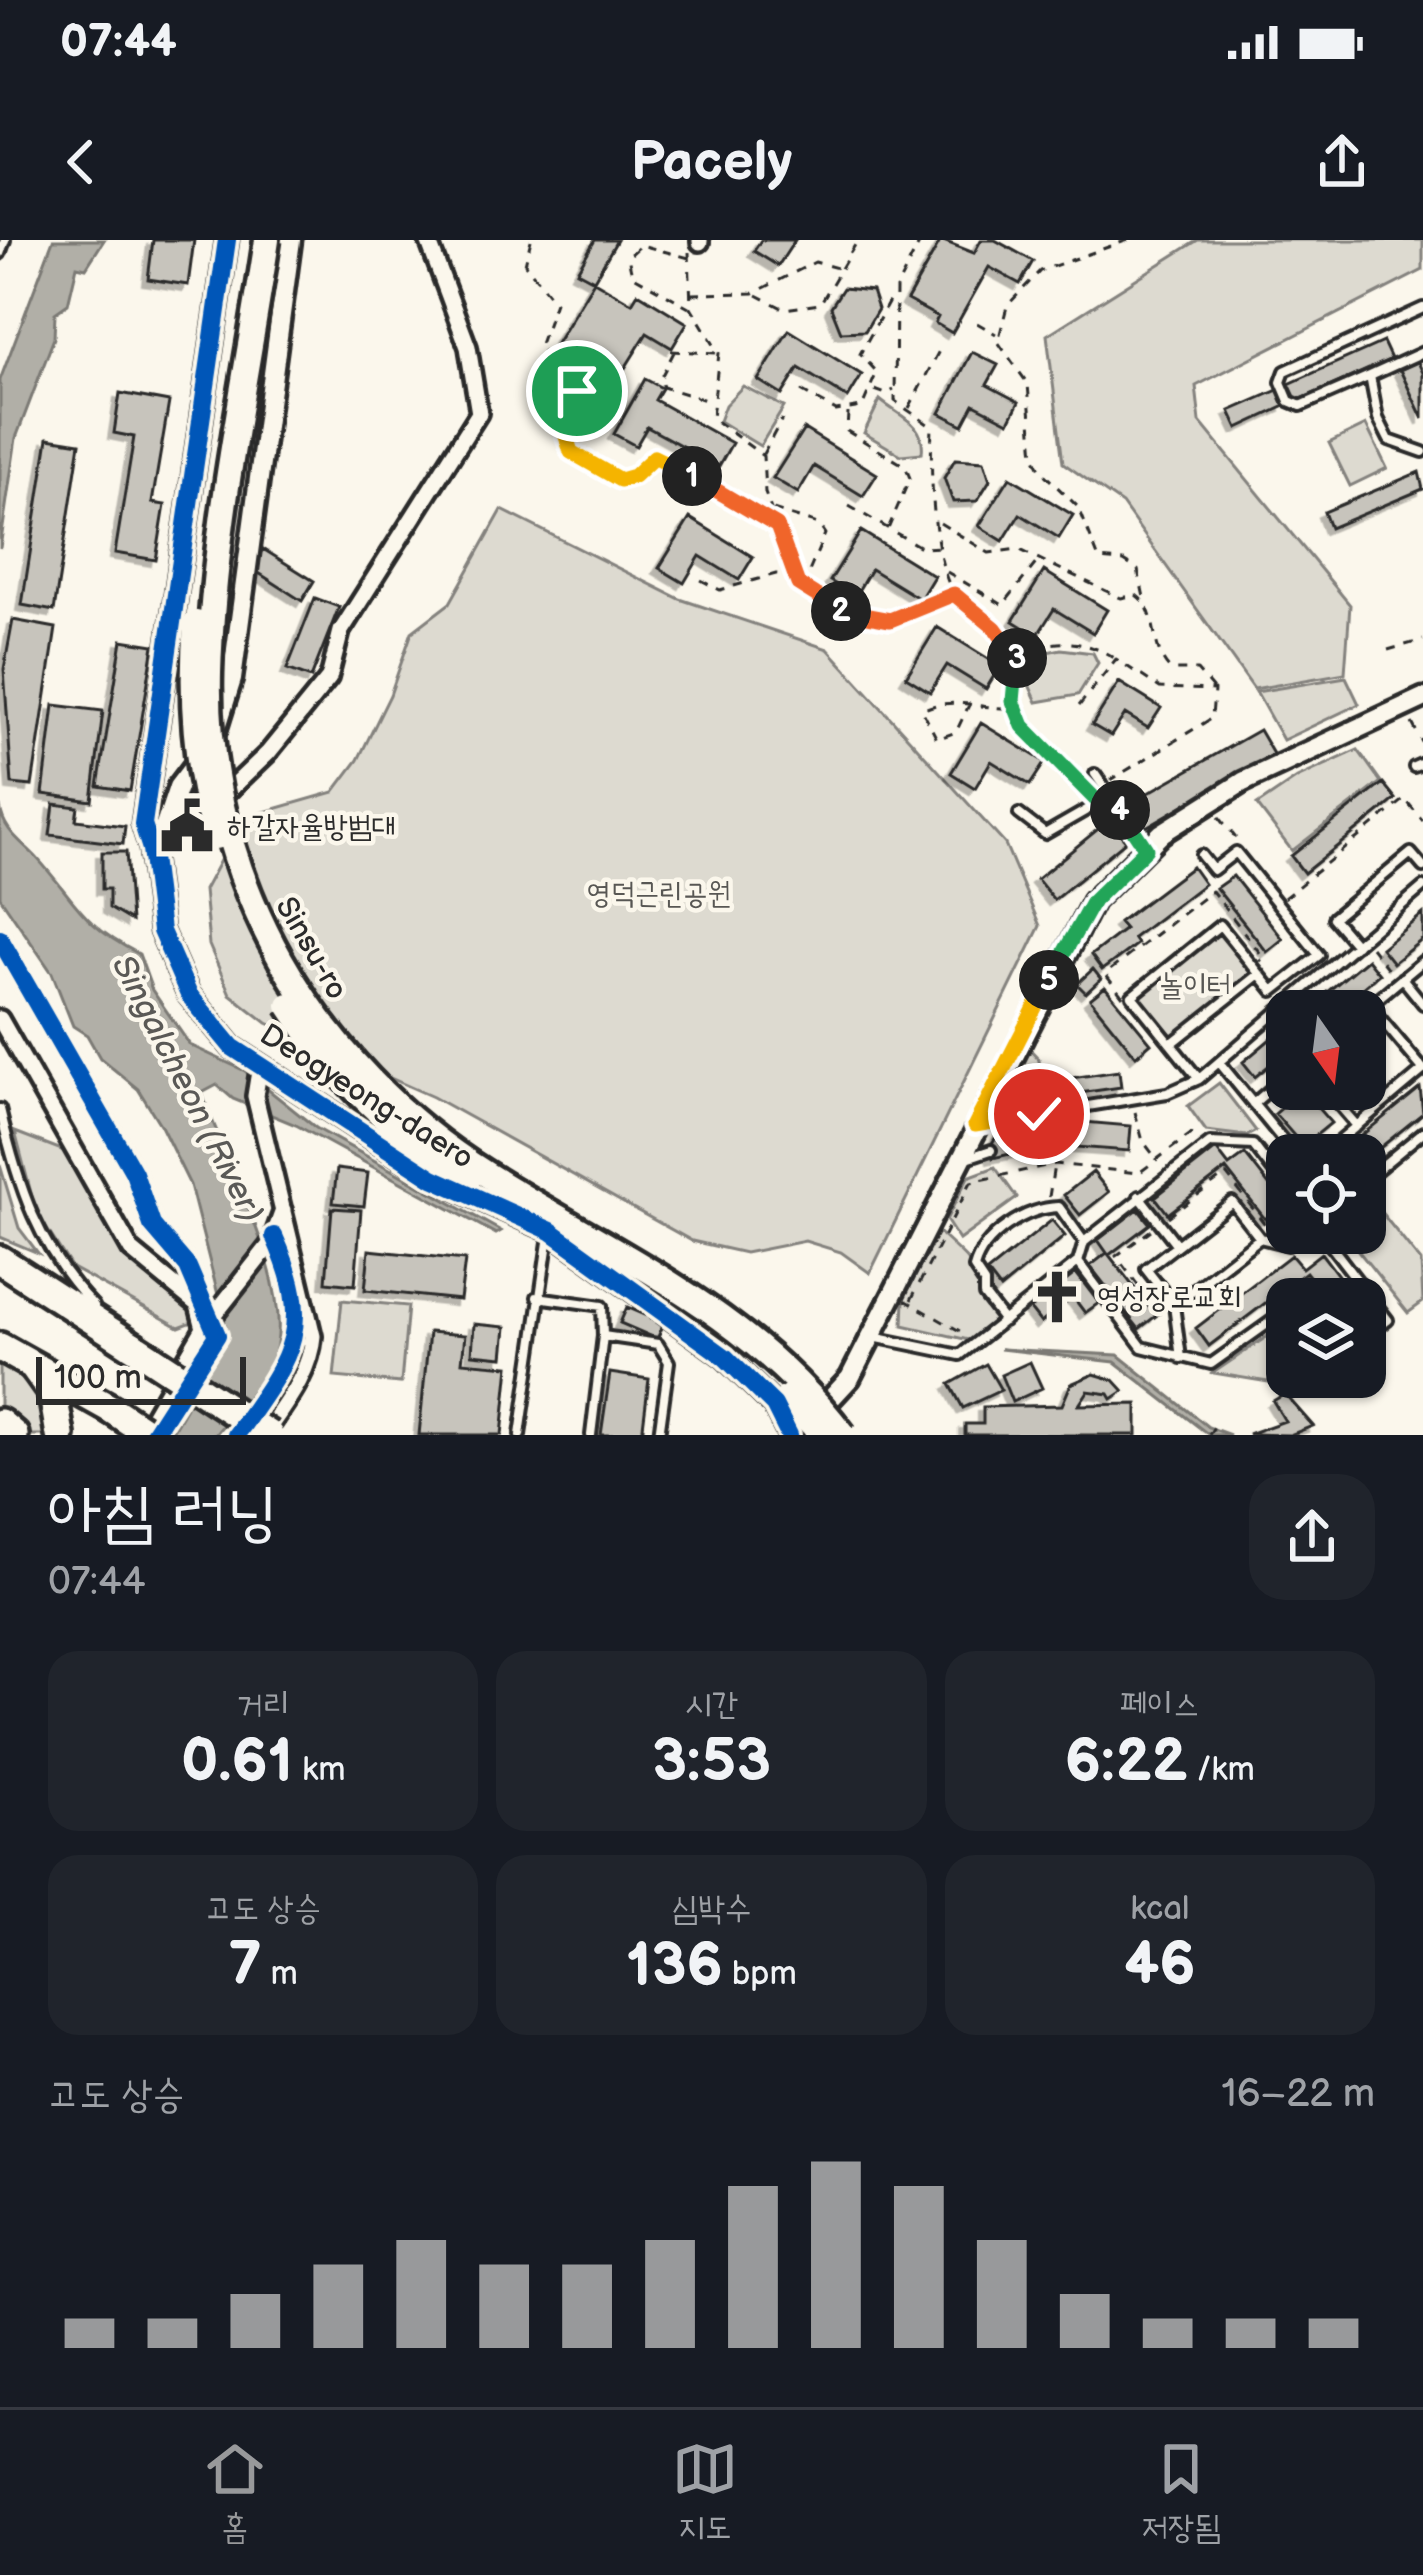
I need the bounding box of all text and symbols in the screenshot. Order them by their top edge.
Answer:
text: 07:44 [60,15,177,70]
icon: back [48,129,114,195]
icon: share [1309,129,1375,195]
text: Pacely [631,130,792,195]
pin [526,340,628,442]
icon: arrive [544,358,610,424]
pin: 1 [662,446,722,506]
text: 1 [685,456,699,496]
pin: 2 [811,581,871,641]
text: 2 [831,591,851,631]
pin: 3 [987,628,1047,688]
text: 3 [1007,638,1027,678]
pin: 4 [1090,780,1150,840]
text: 4 [1110,790,1130,830]
public building icon: 하갈자율방범대 [158,797,216,855]
place label: 하갈자율방범대 [227,809,396,845]
park label: 영덕근린공원 [587,876,731,912]
street label: Sinsu-ro [268,891,355,1006]
water label: Singalcheon (River) [103,949,272,1229]
pin: 5 [1019,950,1079,1010]
text: 5 [1039,960,1059,1000]
park label: 놀이터 [1159,968,1231,1004]
north arrow [1266,990,1386,1110]
map controls [1266,990,1386,1398]
street label: Deogyeong-daero [253,1017,480,1177]
pin [988,1063,1090,1165]
icon: check [1006,1081,1072,1147]
button: locate [1266,1134,1386,1254]
church icon: 영성장로교회 [1028,1268,1086,1326]
button: layers [1266,1278,1386,1398]
place label: 영성장로교회 [1097,1280,1242,1316]
scale bar [36,1351,246,1404]
text: 100 m [54,1358,142,1398]
text: 아침 러닝 [48,1474,278,1553]
button: share [1249,1474,1375,1600]
text: 07:44 [48,1559,146,1606]
text: 거리 [237,1685,290,1725]
text: 시간 [685,1685,738,1725]
text: 페이스 [1120,1685,1200,1725]
text: 0.61 [181,1726,293,1798]
text: 3:53 [652,1726,771,1798]
text: 6:22 [1065,1726,1188,1798]
text: km [293,1750,345,1790]
text: /km [1188,1750,1255,1790]
text: 고도 상승 [206,1889,321,1929]
text: 심박수 [672,1889,751,1929]
text: kcal [1130,1889,1189,1929]
text: 46 [1124,1929,1196,2001]
text: 7 [229,1930,262,2002]
text: 136 [626,1930,723,2002]
text: m [262,1954,298,1994]
text: bpm [723,1954,797,1994]
text: 16–22 m [1222,2071,1375,2118]
text: 고도 상승 [48,2072,184,2119]
tab: 홈 [202,2436,268,2549]
tab: 지도 [672,2436,738,2549]
tab: 저장됨 [1141,2436,1221,2549]

